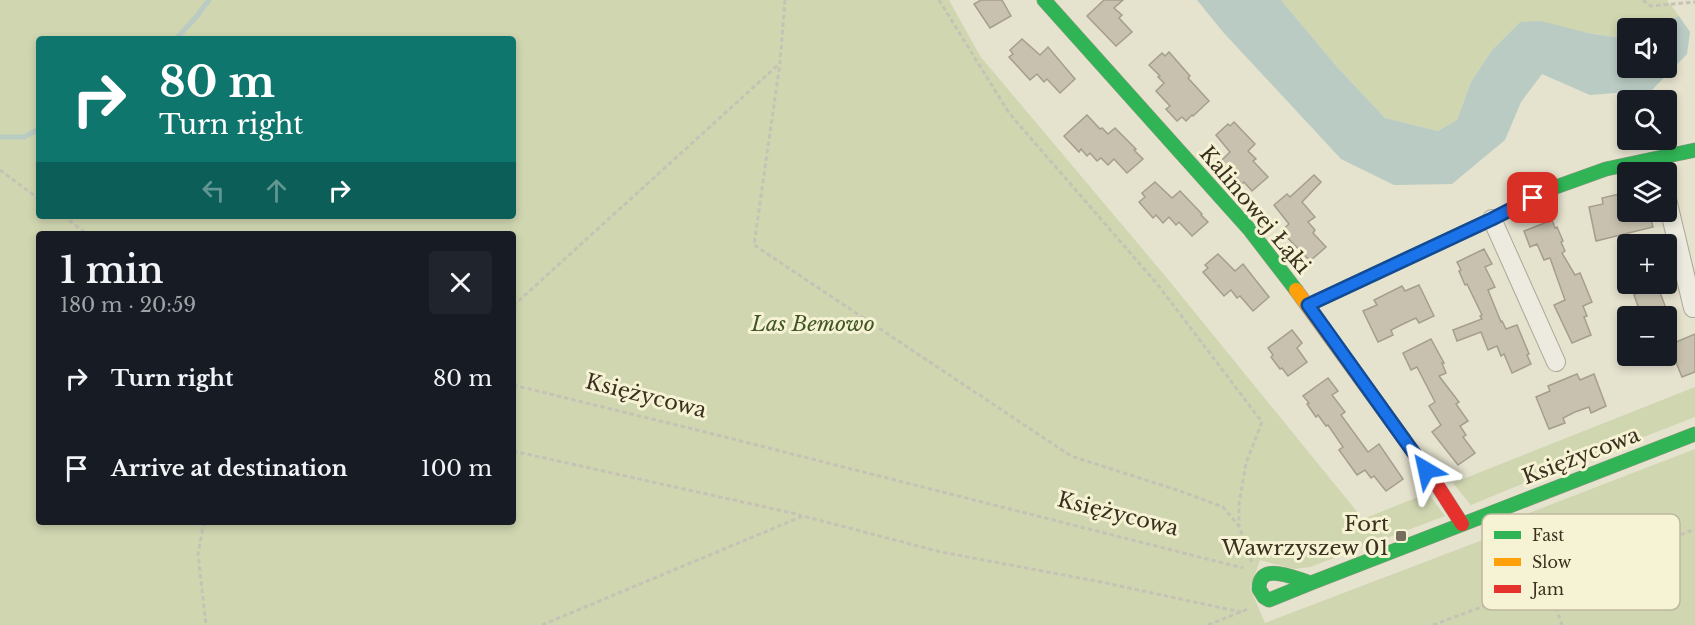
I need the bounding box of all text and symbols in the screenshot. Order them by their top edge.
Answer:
map controls [1617,18,1677,366]
button: sound [1617,18,1677,78]
text: 80 m [159,56,275,108]
icon: right [60,60,138,138]
button: search [1617,90,1677,150]
text: Turn right [159,108,303,141]
street label: Kalinowej Łąki [1194,141,1316,279]
button: layers [1617,162,1677,222]
pin [1507,172,1558,223]
icon: left [197,174,230,207]
icon: ahead [260,174,293,207]
icon: right [323,174,356,207]
icon: arrive [1516,181,1549,214]
button: + [1617,234,1677,294]
text: 1 min [60,248,164,293]
button: close [429,251,492,314]
text: 180 m · 20:59 [60,293,196,317]
button: − [1617,306,1677,366]
park label: Las Bemowo [750,311,875,337]
icon: right [60,362,93,395]
text: Turn right [111,365,233,392]
text: 80 m [433,365,492,392]
street label: Księżycowa [583,368,709,424]
street label: Księżycowa [1519,422,1644,490]
position arrow [1394,438,1458,502]
icon: arrive [60,452,93,485]
text: Arrive at destination [111,455,348,482]
text: 100 m [421,455,492,482]
street label: Księżycowa [1055,486,1181,542]
place label: Fort Wawrzyszew 01 [1221,511,1389,561]
legend [1482,514,1680,610]
text: Fast [1532,525,1564,545]
marker: Fort Wawrzyszew 01 [1394,529,1408,543]
text: Slow [1532,552,1572,572]
text: Jam [1530,579,1564,599]

